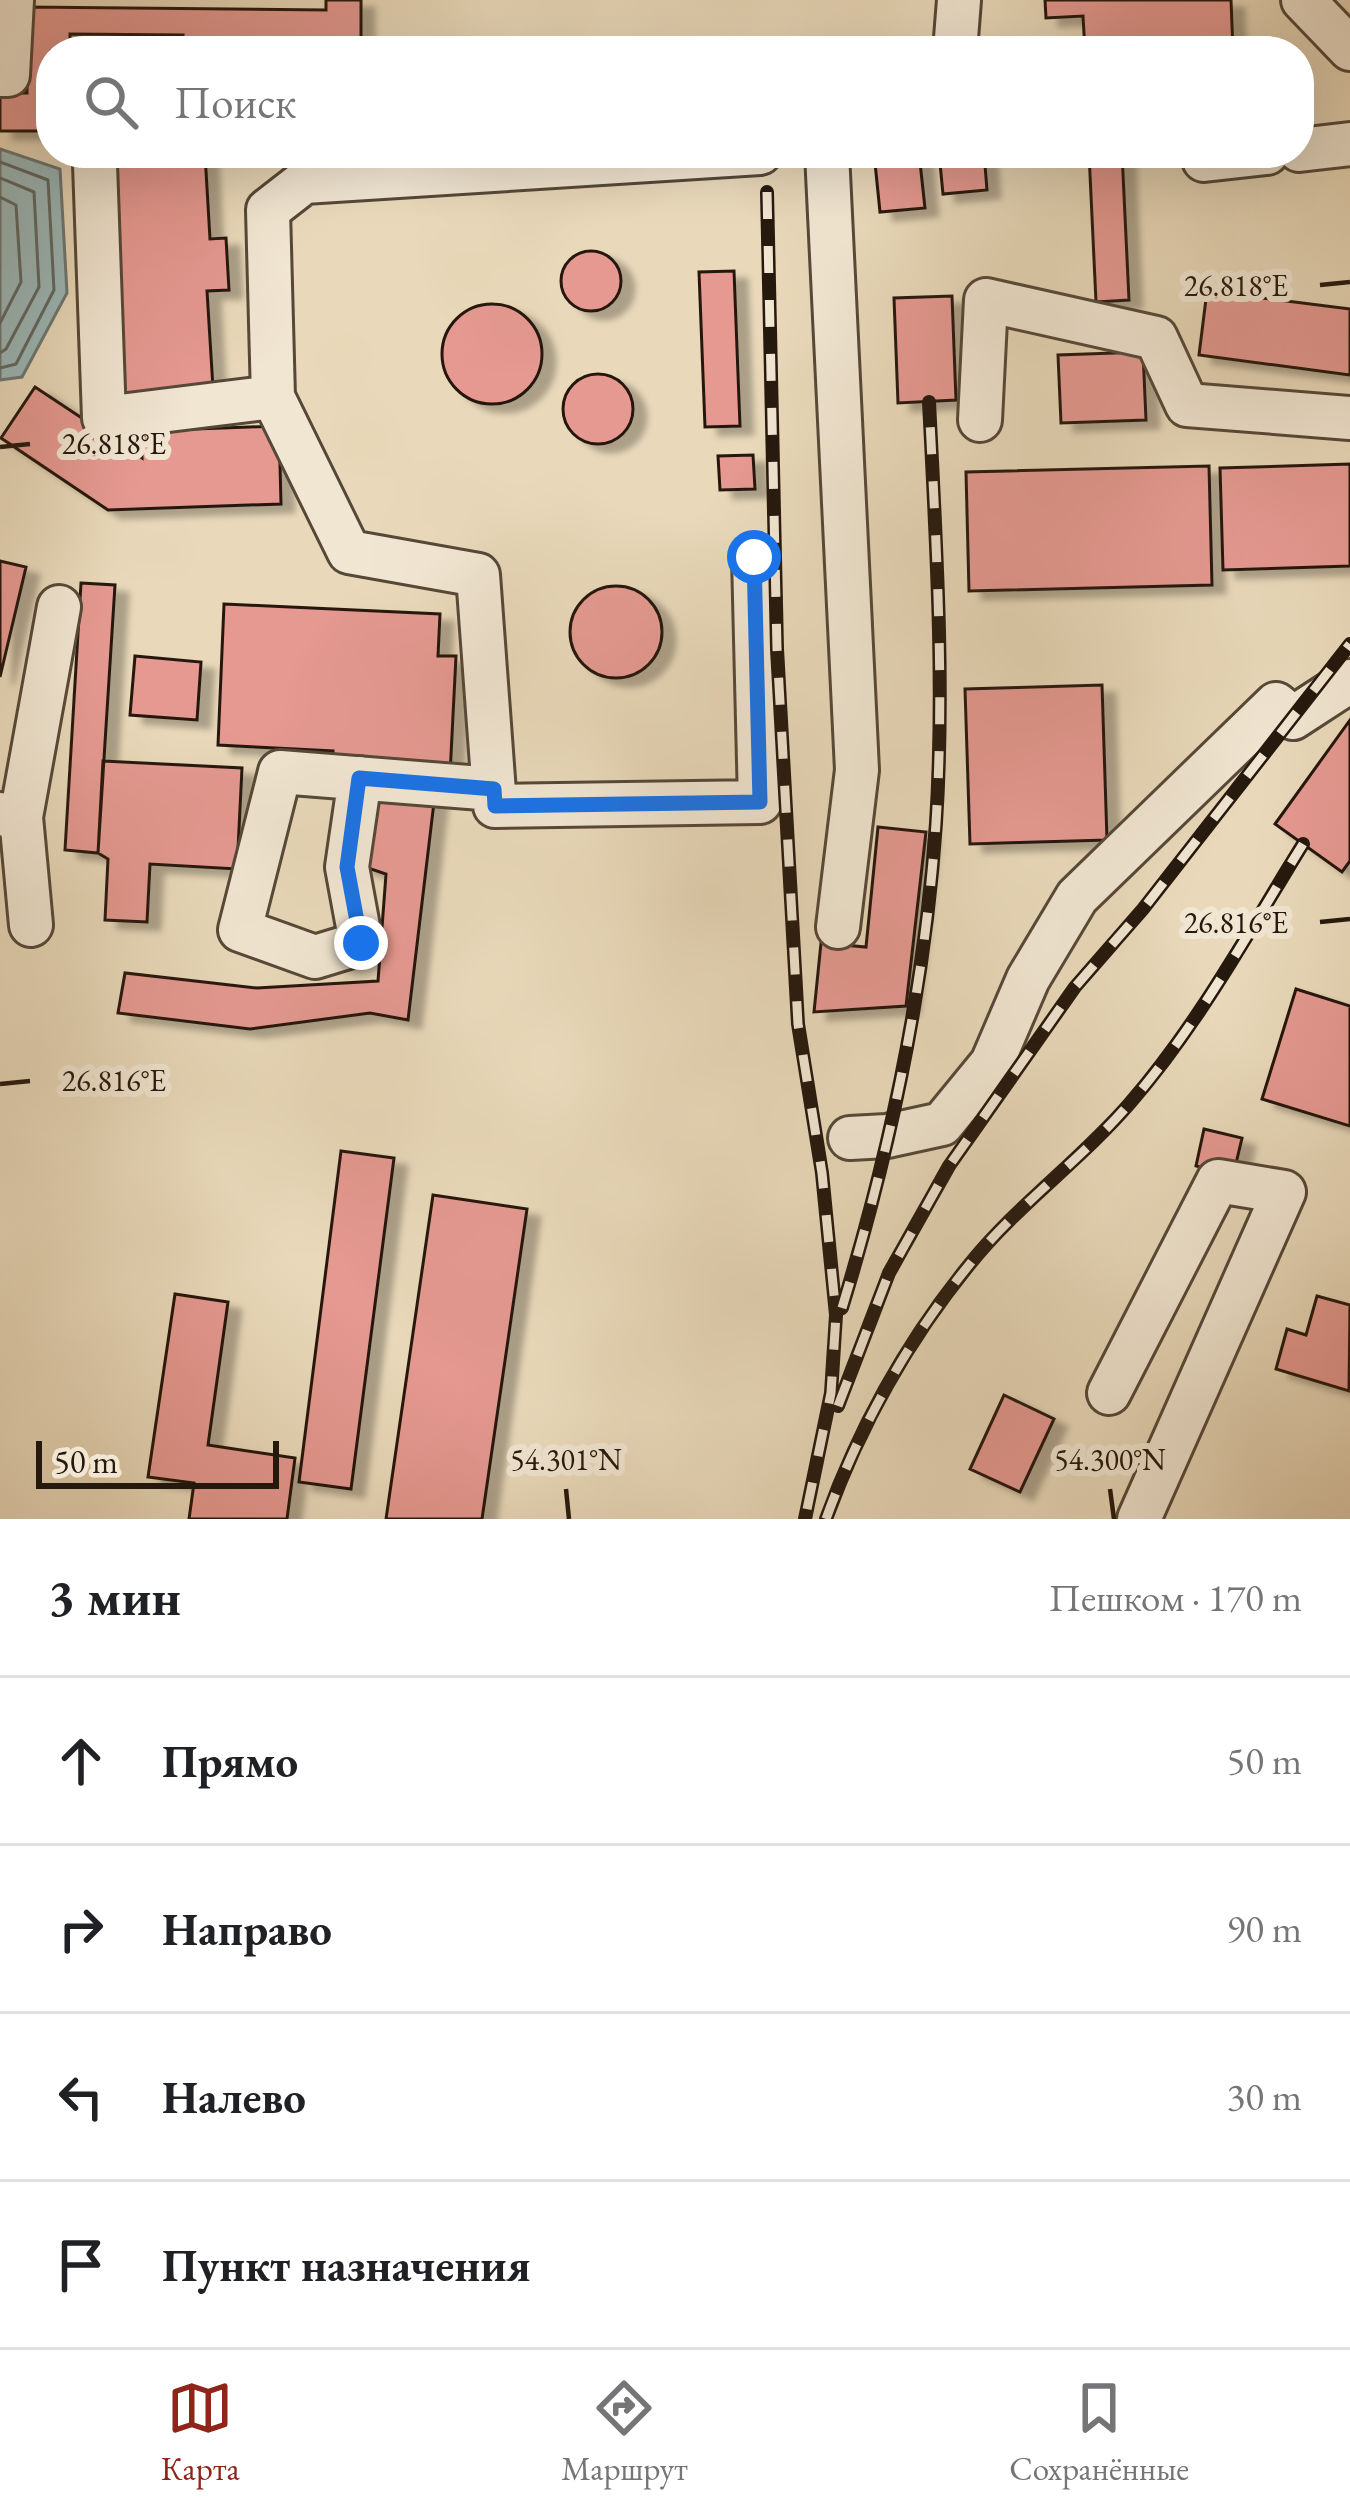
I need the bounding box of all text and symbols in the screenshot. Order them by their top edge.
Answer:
search box [36,36,1314,168]
icon: search [78,69,144,135]
text: Поиск [174,73,296,131]
text: 26.818°E [1184,266,1288,305]
text: 26.818°E [62,424,166,463]
route start [727,530,781,584]
text: 26.816°E [1184,903,1288,942]
route end [334,916,388,970]
text: 26.816°E [62,1061,166,1100]
scale bar [36,1435,279,1488]
text: 50 m [54,1440,118,1483]
text: 54.301°N [510,1440,622,1479]
text: 54.300°N [1054,1440,1166,1479]
text: 3 мин [48,1564,181,1630]
text: Пешком · 170 m [1049,1572,1302,1623]
icon: ahead [48,1728,114,1794]
text: Прямо [162,1732,298,1790]
text: 50 m [1226,1735,1302,1786]
icon: right [48,1896,114,1962]
text: Направо [162,1900,332,1958]
text: 90 m [1226,1903,1302,1954]
icon: left [48,2064,114,2130]
text: Налево [162,2068,306,2126]
text: 30 m [1226,2071,1302,2122]
icon: arrive [48,2232,114,2298]
text: Пункт назначения [162,2236,531,2294]
tab: Карта [161,2375,240,2490]
tab: Маршрут [561,2375,688,2490]
tab: Сохранённые [1009,2375,1189,2490]

